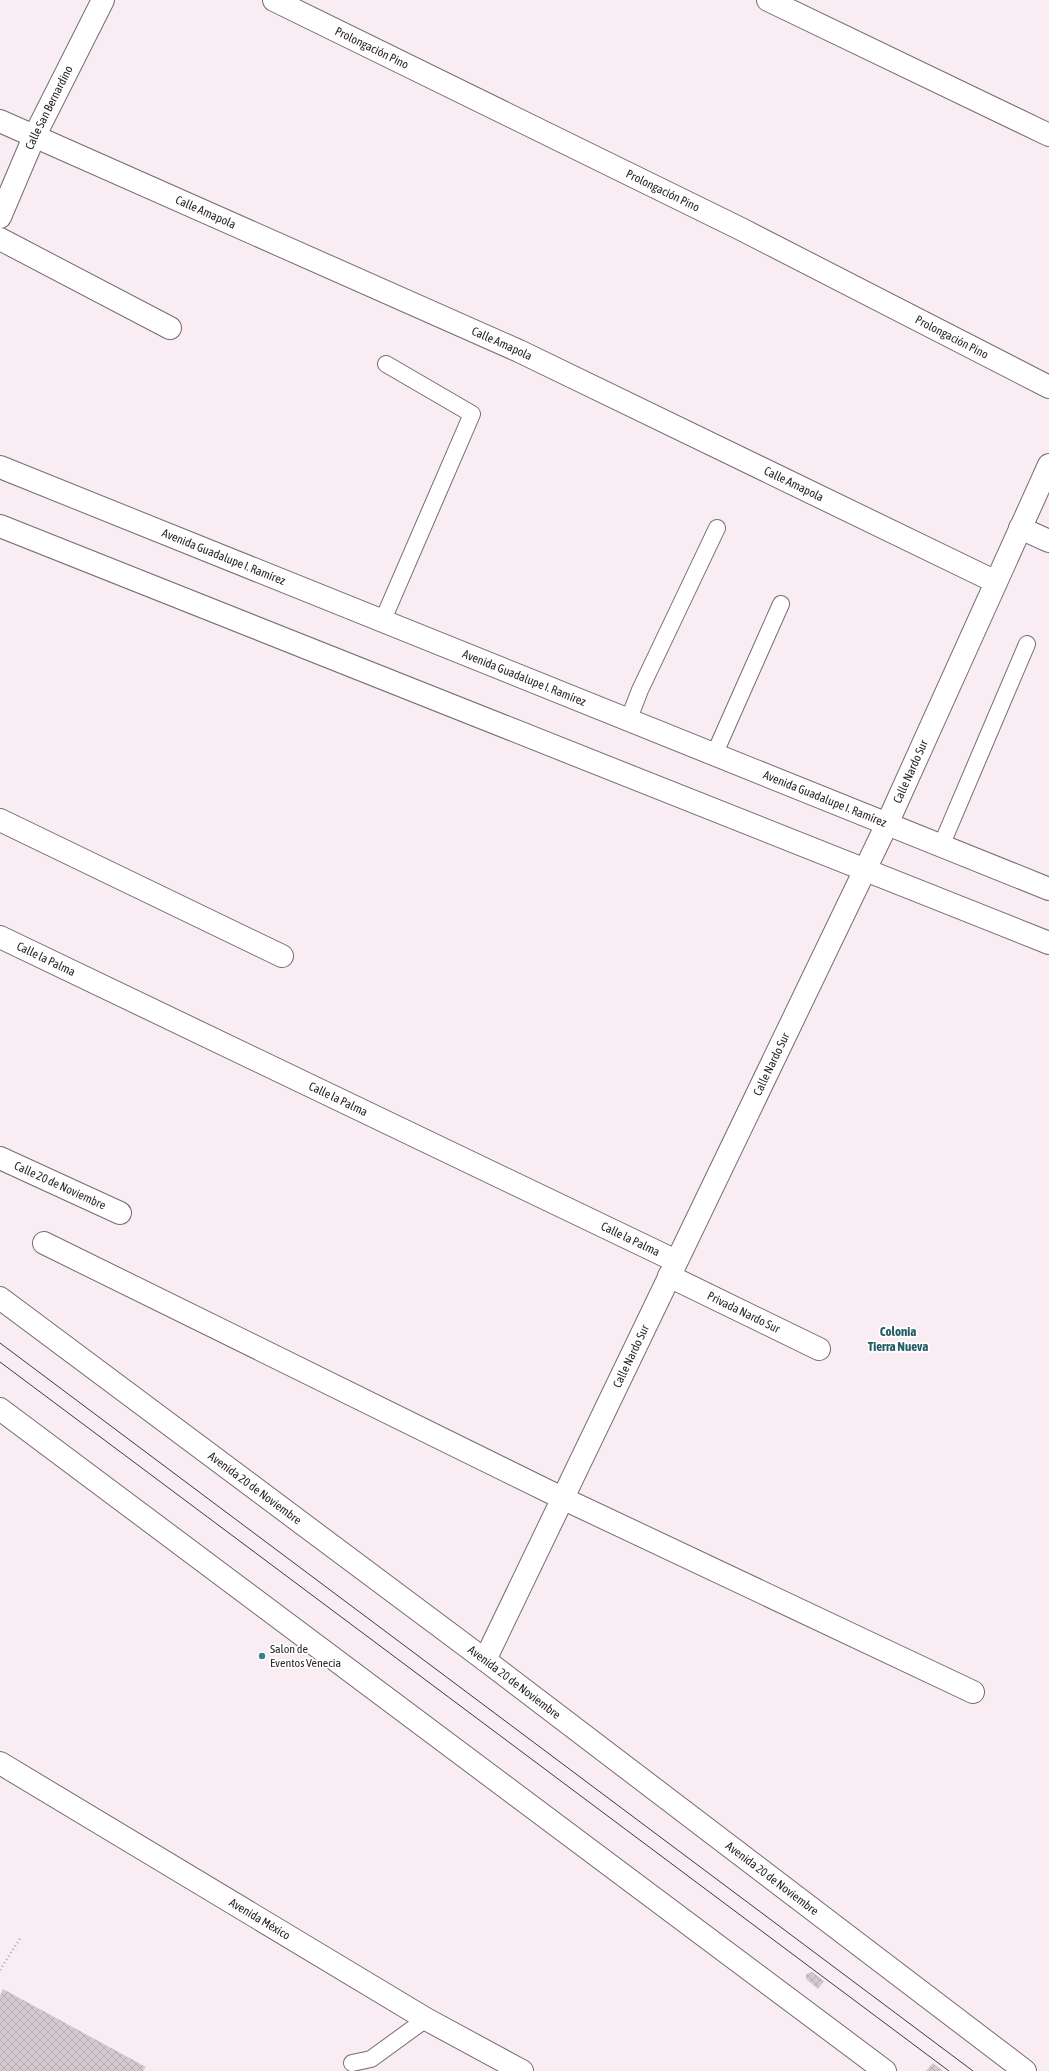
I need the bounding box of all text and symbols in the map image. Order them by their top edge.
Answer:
street label: Prolongación Pino [333,24,411,72]
street label: Calle San Bernardino [22,63,76,152]
street label: Prolongación Pino [624,167,702,215]
street label: Calle Amapola [173,193,238,232]
street label: Prolongación Pino [913,313,991,362]
street label: Calle Amapola [470,324,534,363]
street label: Calle Amapola [762,464,826,504]
street label: Avenida Guadalupe I. Ramírez [160,526,288,588]
street label: Avenida Guadalupe I. Ramírez [460,647,589,709]
street label: Calle Nardo Sur [890,737,931,806]
street label: Avenida Guadalupe I. Ramírez [761,768,889,830]
street label: Calle la Palma [14,939,78,979]
street label: Calle Nardo Sur [750,1030,793,1098]
street label: Calle la Palma [307,1079,370,1119]
street label: Calle 20 de Noviembre [12,1158,108,1213]
street label: Calle la Palma [599,1219,662,1259]
street label: Privada Nardo Sur [705,1289,783,1336]
street label: Calle Nardo Sur [610,1322,652,1390]
district label: Colonia Tierra Nueva [868,1324,928,1354]
street label: Avenida 20 de Noviembre [206,1449,304,1527]
place label: Salon de Eventos Venecia [270,1642,341,1670]
street label: Avenida 20 de Noviembre [465,1643,563,1722]
marker: Salon de Eventos Venecia [257,1651,267,1661]
street label: Avenida 20 de Noviembre [723,1839,821,1918]
street label: Avenida México [227,1895,293,1943]

